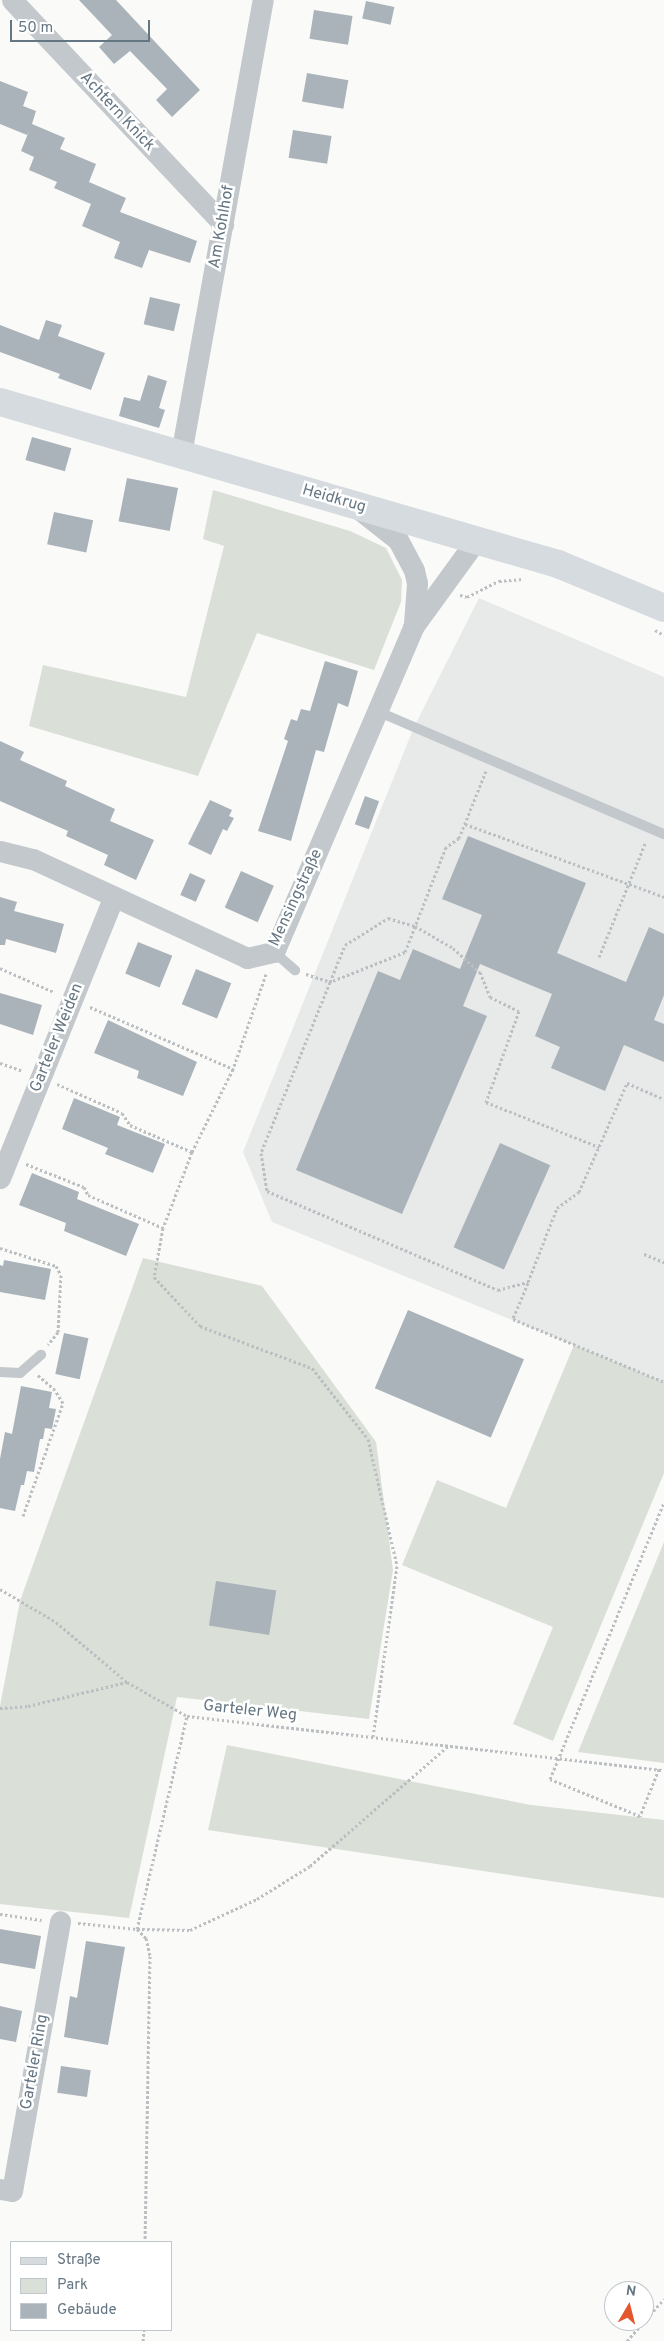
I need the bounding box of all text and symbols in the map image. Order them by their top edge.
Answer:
scale bar [12,10,152,42]
text: 50 m [18,19,53,38]
street label: Achtern Knick [75,68,159,156]
street label: Am Kohlhof [205,184,239,270]
street label: Heidkrug [300,481,368,517]
street label: Mensingstraße [265,846,327,950]
street label: Garteler Weiden [26,981,88,1095]
street label: Garteler Weg [202,1697,298,1725]
street label: Garteler Ring [17,2013,53,2111]
legend [10,2241,172,2331]
text: Straße [57,2251,101,2270]
text: Park [57,2276,88,2295]
north arrow [604,2281,654,2331]
text: N [625,2283,637,2301]
text: Gebäude [57,2301,117,2320]

